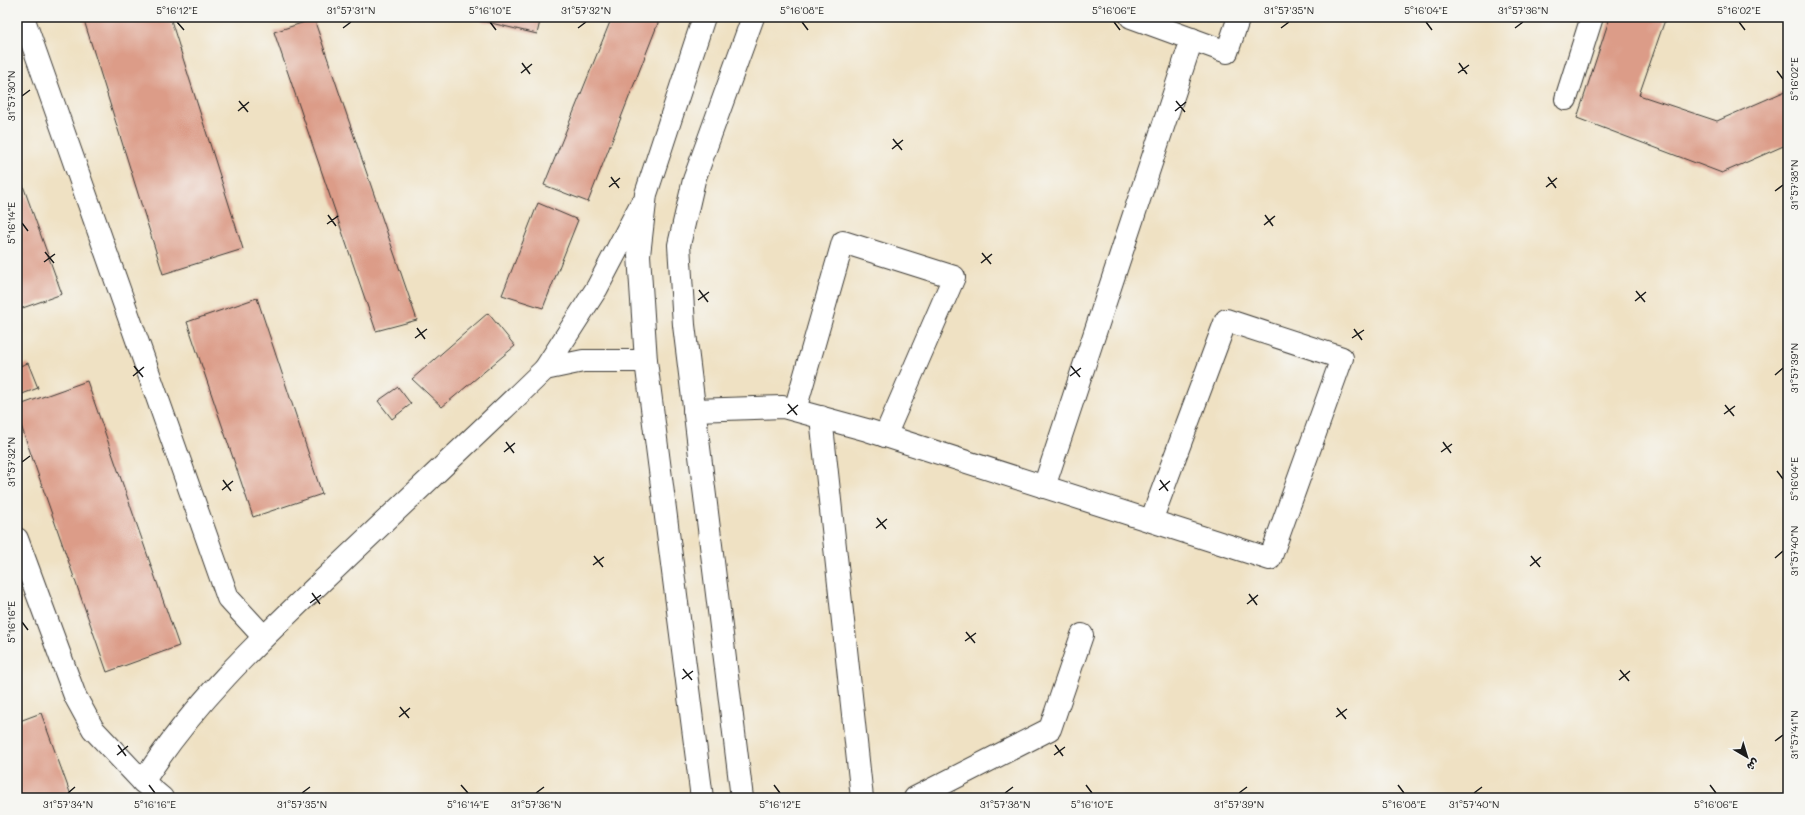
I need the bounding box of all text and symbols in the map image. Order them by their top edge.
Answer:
text: 5°16'12"E [156,3,198,17]
text: 31°57'31"N [326,3,376,17]
text: 5°16'10"E [469,3,511,17]
text: 31°57'32"N [561,3,611,17]
text: 5°16'08"E [780,3,824,17]
text: 5°16'06"E [1092,3,1136,17]
text: 31°57'35"N [1264,3,1314,17]
text: 5°16'04"E [1404,3,1448,17]
text: 31°57'36"N [1498,3,1548,17]
text: 5°16'02"E [1717,3,1761,17]
text: 5°16'02"E [1787,57,1801,101]
text: 31°57'30"N [4,71,18,121]
text: 31°57'38"N [1787,160,1801,210]
text: 5°16'14"E [4,202,18,244]
text: 31°57'39"N [1787,343,1801,393]
text: 31°57'32"N [4,437,18,487]
text: 5°16'04"E [1787,457,1801,501]
text: 31°57'40"N [1787,526,1801,576]
text: 5°16'16"E [4,601,18,643]
text: 31°57'41"N [1787,710,1801,760]
north arrow [1727,737,1767,777]
text: ش [1744,756,1763,775]
text: 31°57'34"N [43,797,93,811]
text: 5°16'16"E [134,797,176,811]
text: 31°57'35"N [277,797,327,811]
text: 5°16'14"E [447,797,489,811]
text: 31°57'36"N [511,797,561,811]
text: 5°16'12"E [759,797,801,811]
text: 31°57'38"N [980,797,1030,811]
text: 5°16'10"E [1071,797,1113,811]
text: 31°57'39"N [1214,797,1264,811]
text: 5°16'08"E [1382,797,1426,811]
text: 31°57'40"N [1449,797,1499,811]
text: 5°16'06"E [1694,797,1738,811]

